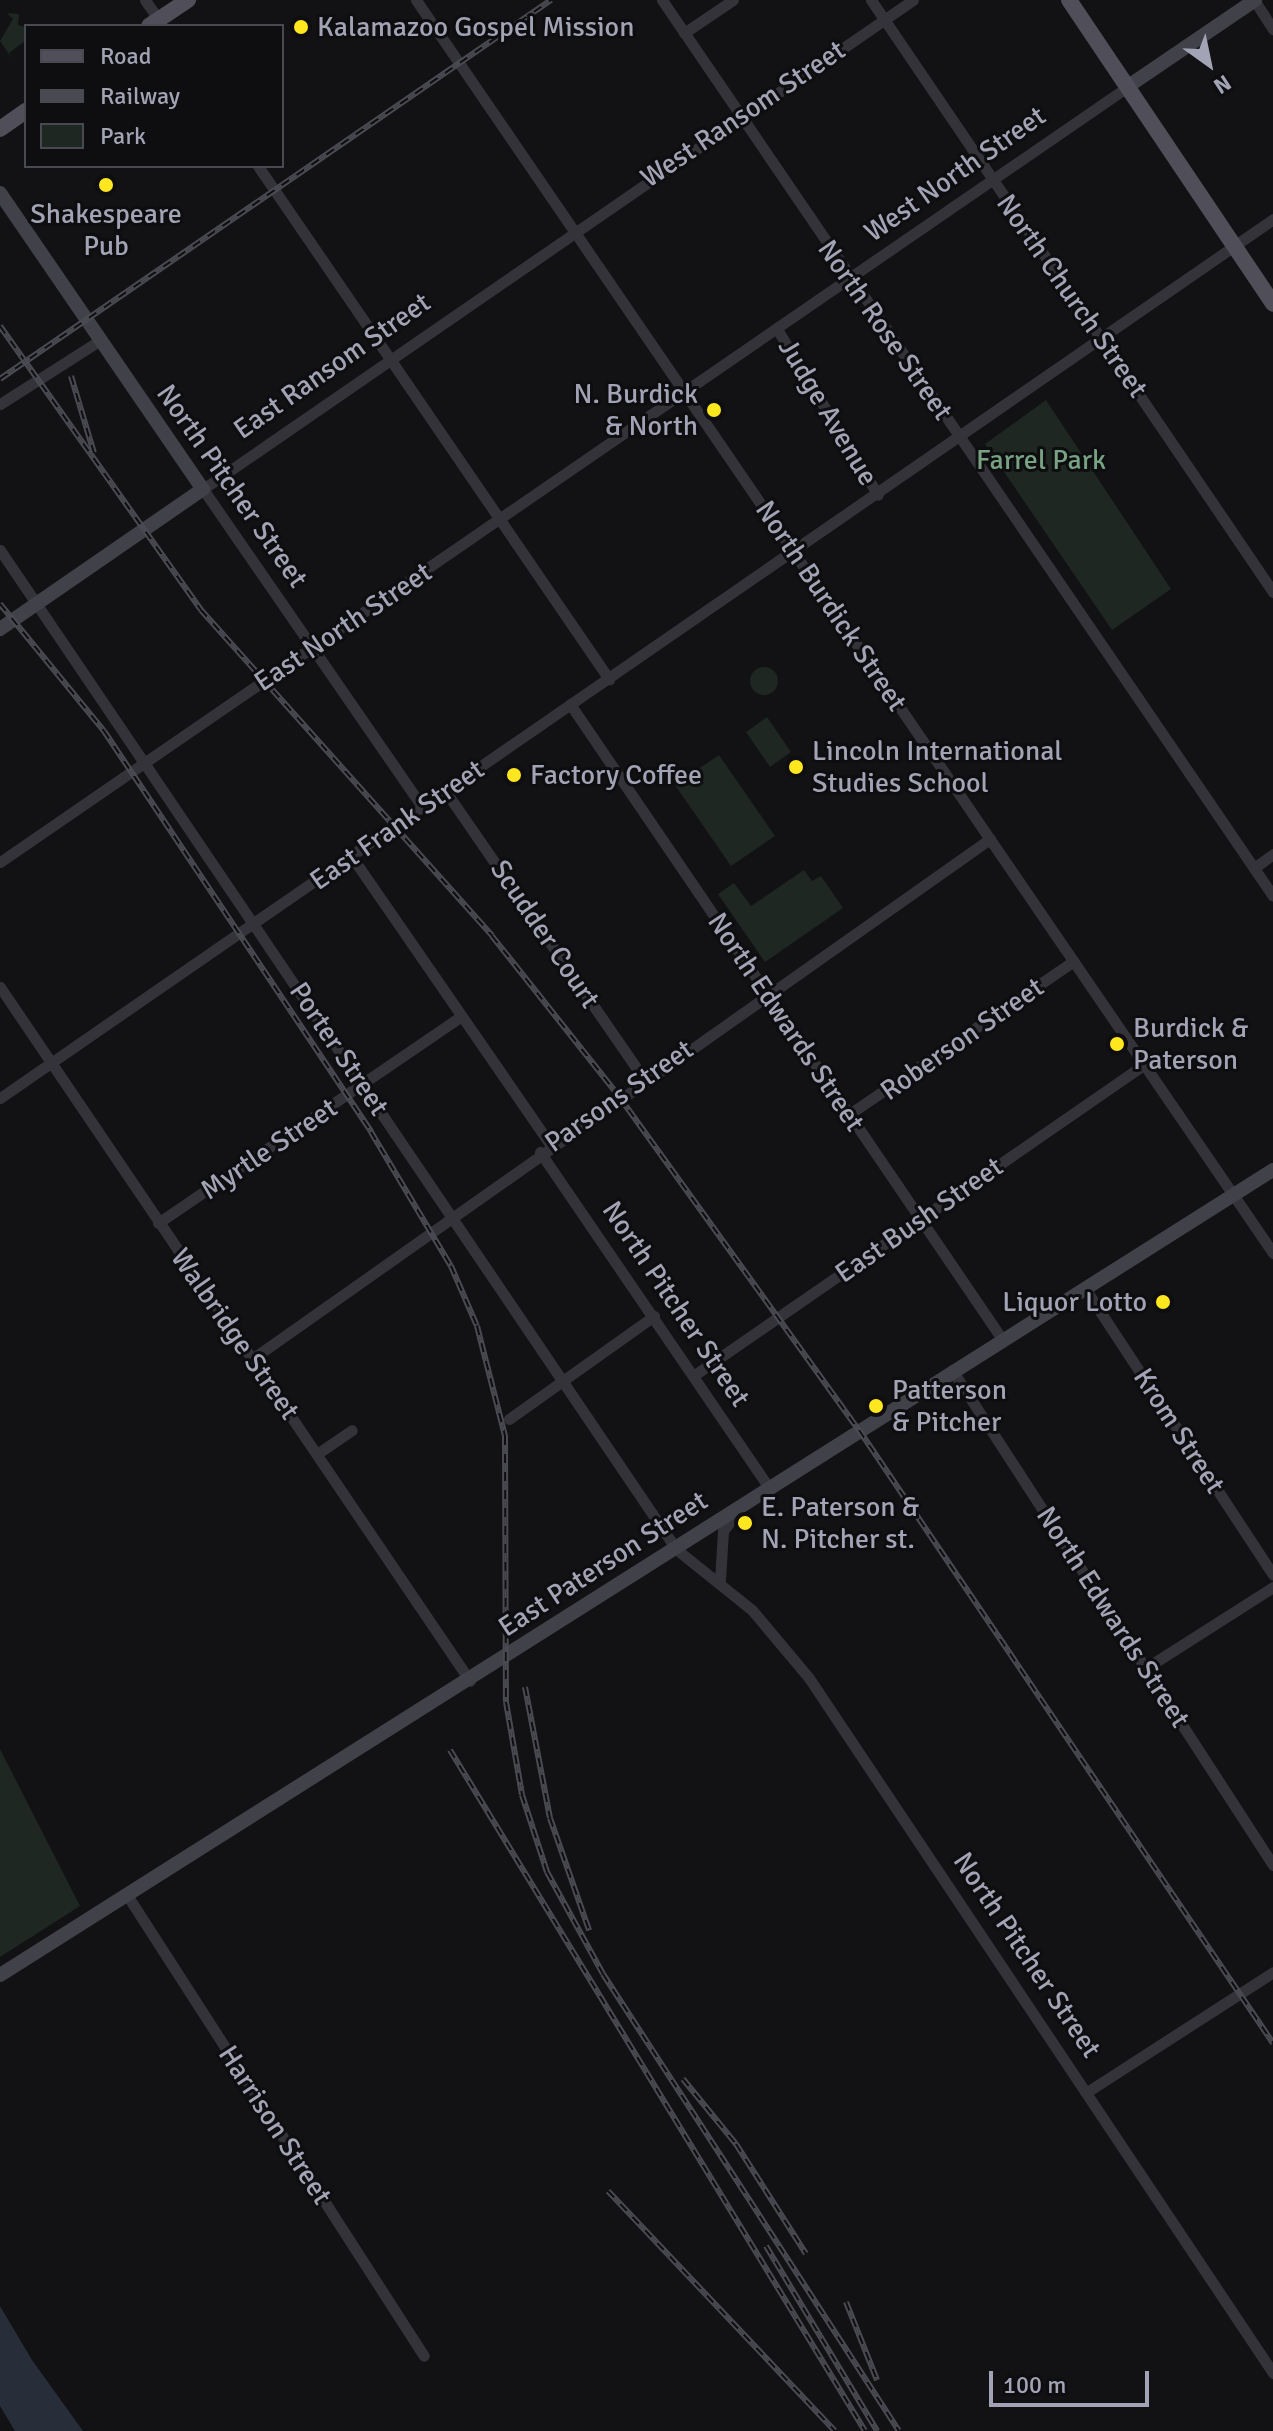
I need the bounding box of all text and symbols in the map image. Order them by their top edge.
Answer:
place label: Kalamazoo Gospel Mission [317,10,634,44]
marker: Kalamazoo Gospel Mission [292,18,310,36]
legend [24,24,284,168]
north arrow [1169,24,1249,104]
street label: West Ransom Street [634,33,852,195]
text: Road [100,41,151,71]
text: N [1209,69,1236,100]
text: Railway [100,81,180,111]
street label: West North Street [858,99,1052,249]
text: Park [100,121,146,151]
marker: Shakespeare Pub [97,176,115,194]
street label: North Church Street [989,188,1155,404]
place label: Shakespeare Pub [30,197,182,263]
street label: North Rose Street [810,234,960,426]
street label: East Ransom Street [227,286,437,446]
street label: Judge Avenue [771,333,885,491]
place label: N. Burdick & North [574,377,698,443]
street label: North Pitcher Street [149,378,315,594]
marker: N. Burdick & North [705,401,723,419]
park label: Farrel Park [976,443,1106,477]
street label: North Burdick Street [748,494,914,718]
street label: East North Street [248,555,438,699]
place label: Lincoln International Studies School [812,734,1063,800]
street label: East Frank Street [304,753,490,897]
place label: Factory Coffee [530,758,702,792]
marker: Lincoln International Studies School [787,758,805,776]
marker: Factory Coffee [505,766,523,784]
street label: Scudder Court [483,854,607,1014]
street label: North Edwards Street [700,906,872,1138]
street label: Roberson Street [874,970,1050,1108]
street label: Porter Street [282,976,396,1122]
place label: Burdick & Paterson [1133,1011,1248,1077]
street label: Parsons Street [538,1033,700,1159]
marker: Burdick & Paterson [1108,1035,1126,1053]
street label: Myrtle Street [194,1091,344,1207]
street label: East Bush Street [829,1150,1009,1290]
street label: North Pitcher Street [595,1195,757,1413]
street label: Walbridge Street [164,1242,306,1426]
place label: Liquor Lotto [1002,1285,1147,1319]
marker: Liquor Lotto [1154,1293,1172,1311]
street label: Krom Street [1126,1362,1232,1500]
place label: Patterson & Pitcher [892,1373,1007,1439]
marker: Patterson & Pitcher [867,1397,885,1415]
street label: East Paterson Street [492,1484,714,1644]
place label: E. Paterson & N. Pitcher st. [761,1490,919,1556]
street label: North Edwards Street [1029,1500,1197,1734]
marker: E. Paterson & N. Pitcher st. [736,1514,754,1532]
street label: North Pitcher Street [946,1846,1108,2064]
street label: Harrison Street [211,2039,339,2211]
scale bar [993,2355,1153,2405]
text: 100 m [1003,2370,1066,2400]

